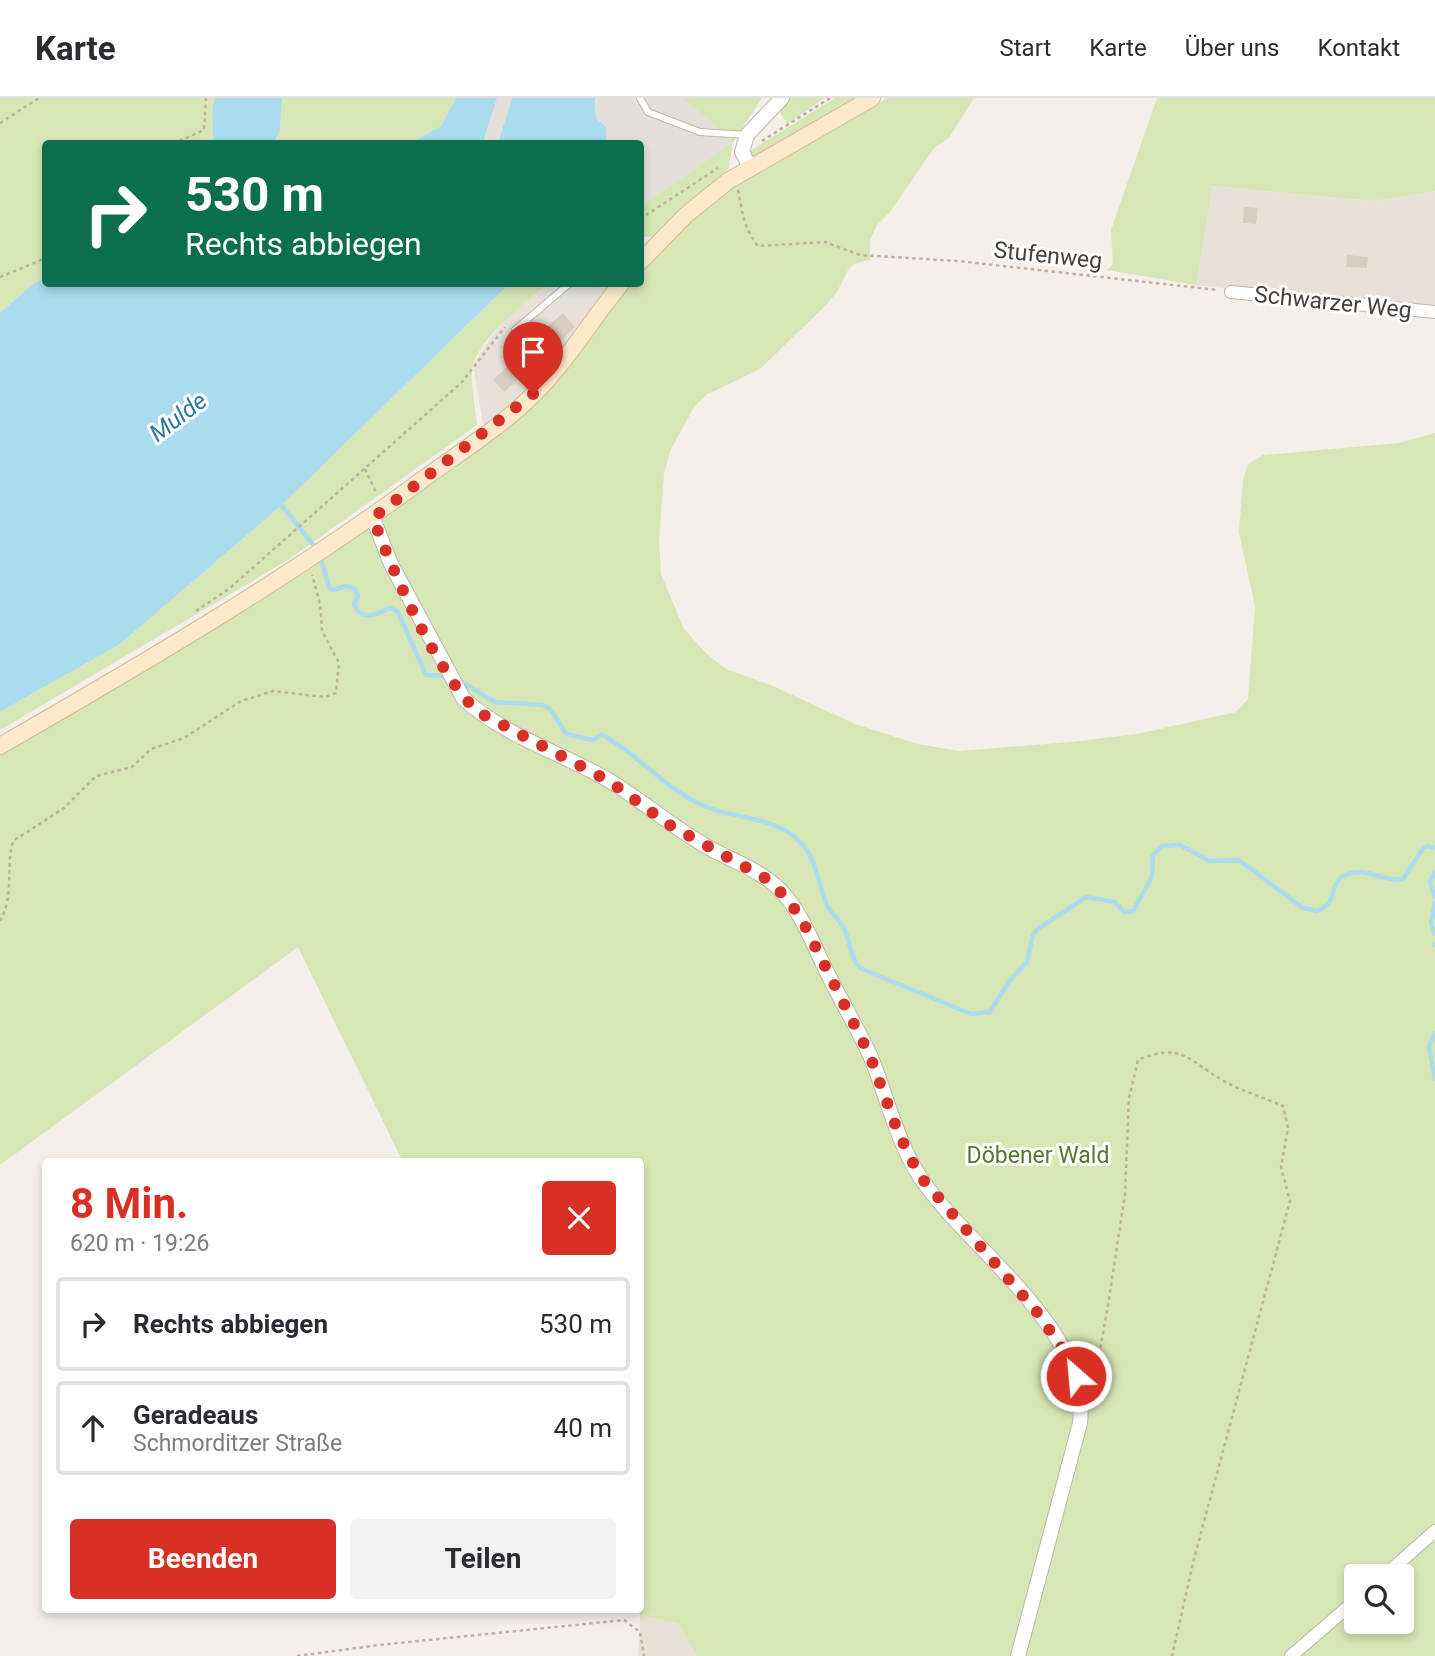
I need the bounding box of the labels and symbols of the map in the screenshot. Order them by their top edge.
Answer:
street label: Stufenweg [992,236,1104,275]
street label: Schwarzer Weg [1253,281,1413,324]
pin [503,322,563,394]
water label: Mulde [144,386,212,448]
park label: Döbener Wald [967,1142,1109,1169]
position arrow [1039,1339,1113,1413]

